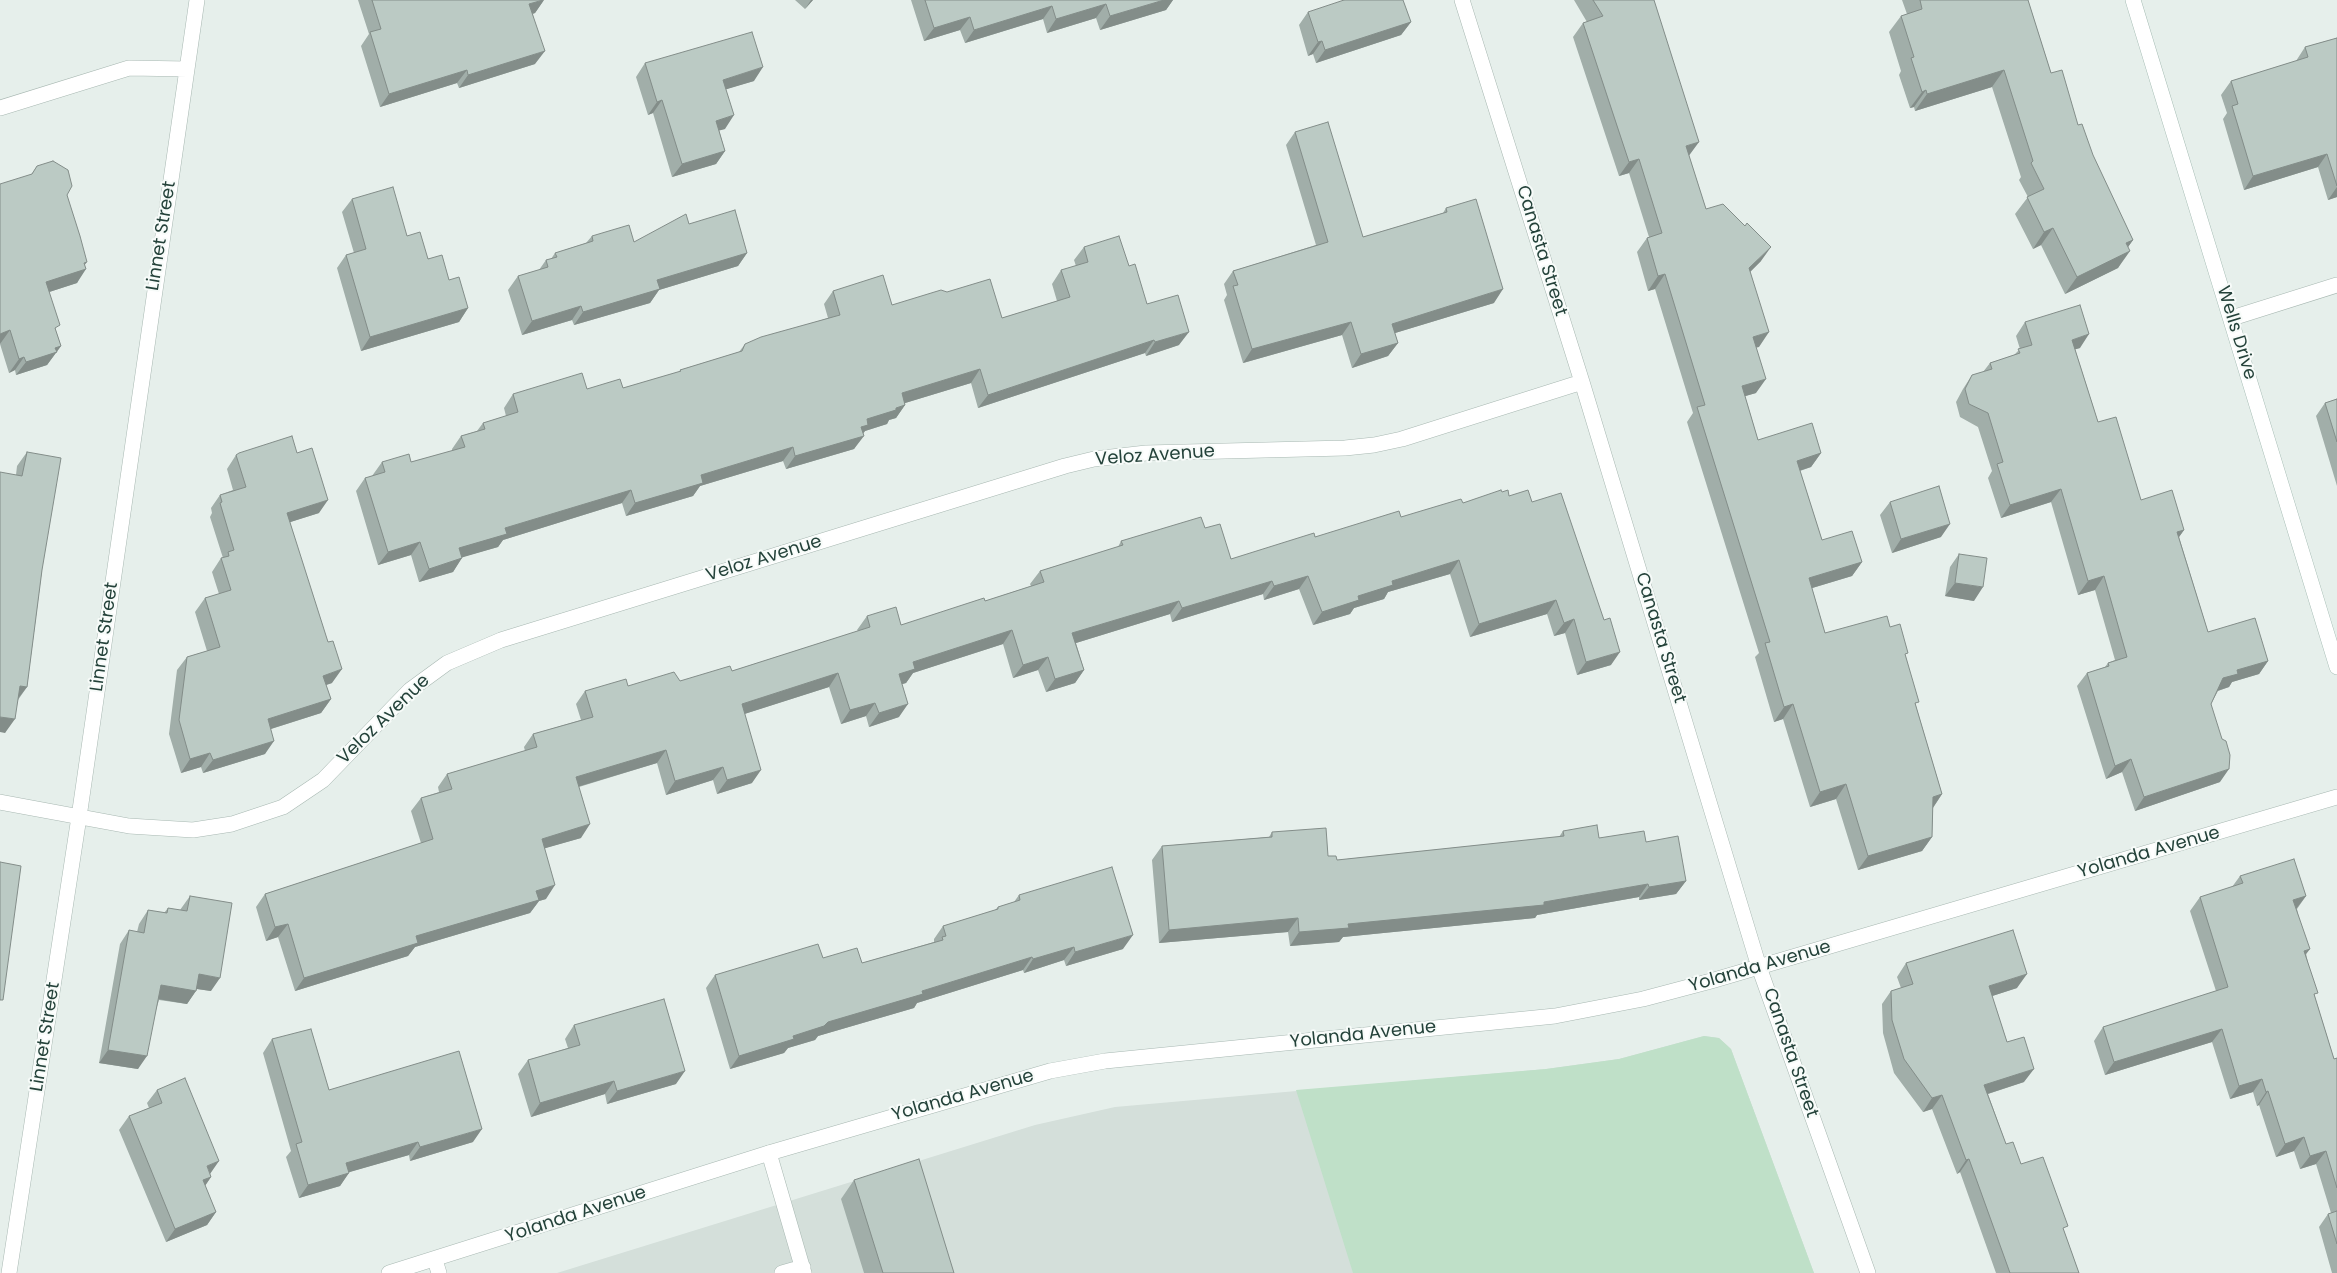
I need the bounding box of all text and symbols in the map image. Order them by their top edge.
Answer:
street label: Linnet Street [143,180,181,292]
street label: Canasta Street [1511,183,1571,319]
street label: Wells Drive [2212,284,2260,382]
street label: Veloz Avenue [1094,441,1216,471]
street label: Veloz Avenue [704,531,824,587]
street label: Canasta Street [1630,570,1690,706]
street label: Linnet Street [87,581,123,693]
street label: Veloz Avenue [333,671,435,769]
street label: Yolanda Avenue [2075,822,2223,884]
street label: Yolanda Avenue [1686,936,1834,998]
street label: Linnet Street [27,981,65,1093]
street label: Canasta Street [1758,985,1822,1121]
street label: Yolanda Avenue [1289,1017,1437,1053]
street label: Yolanda Avenue [889,1065,1037,1127]
street label: Yolanda Avenue [503,1182,649,1248]

